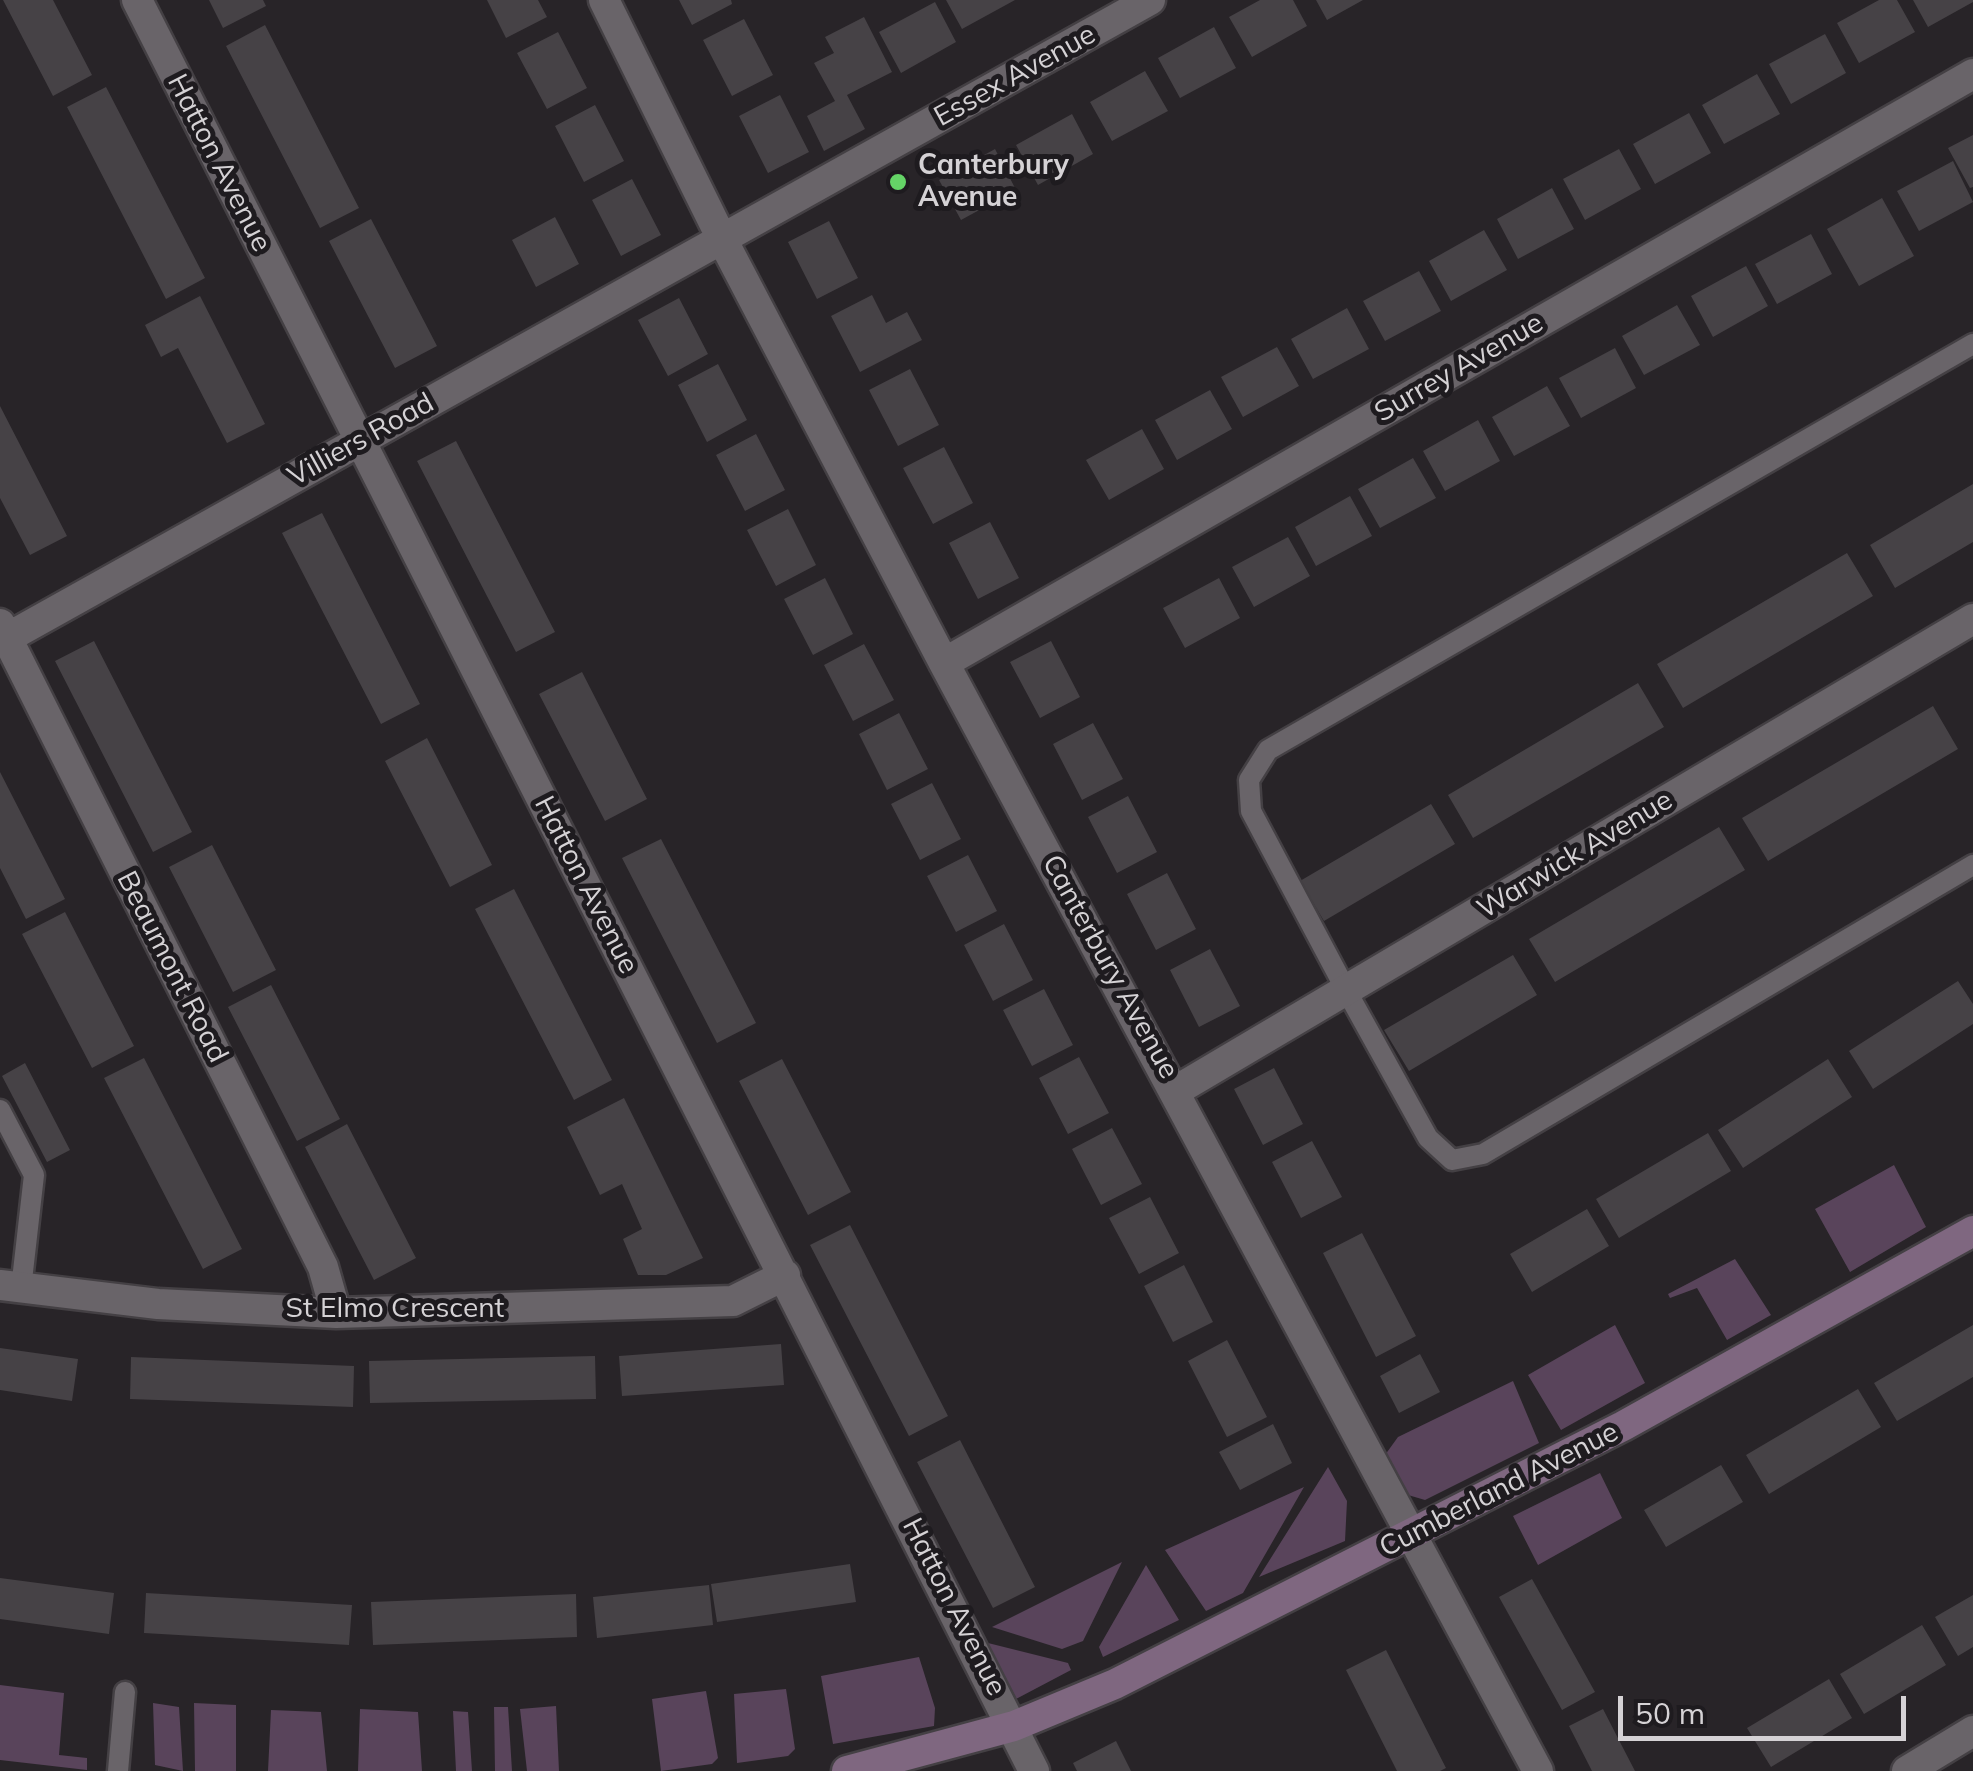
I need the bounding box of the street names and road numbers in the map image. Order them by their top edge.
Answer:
street label: Essex Avenue [929,18,1101,134]
street label: Hatton Avenue [160,69,278,257]
street label: Surrey Avenue [1369,306,1549,430]
street label: Villiers Road [282,386,440,494]
street label: Warwick Avenue [1471,784,1679,926]
street label: Hatton Avenue [527,791,645,979]
street label: Canterbury Avenue [1035,849,1185,1085]
street label: Beaumont Road [109,866,235,1068]
street label: St Elmo Crescent [286,1292,504,1326]
street label: Cumberland Avenue [1374,1415,1624,1565]
street label: Hatton Avenue [895,1513,1013,1701]

